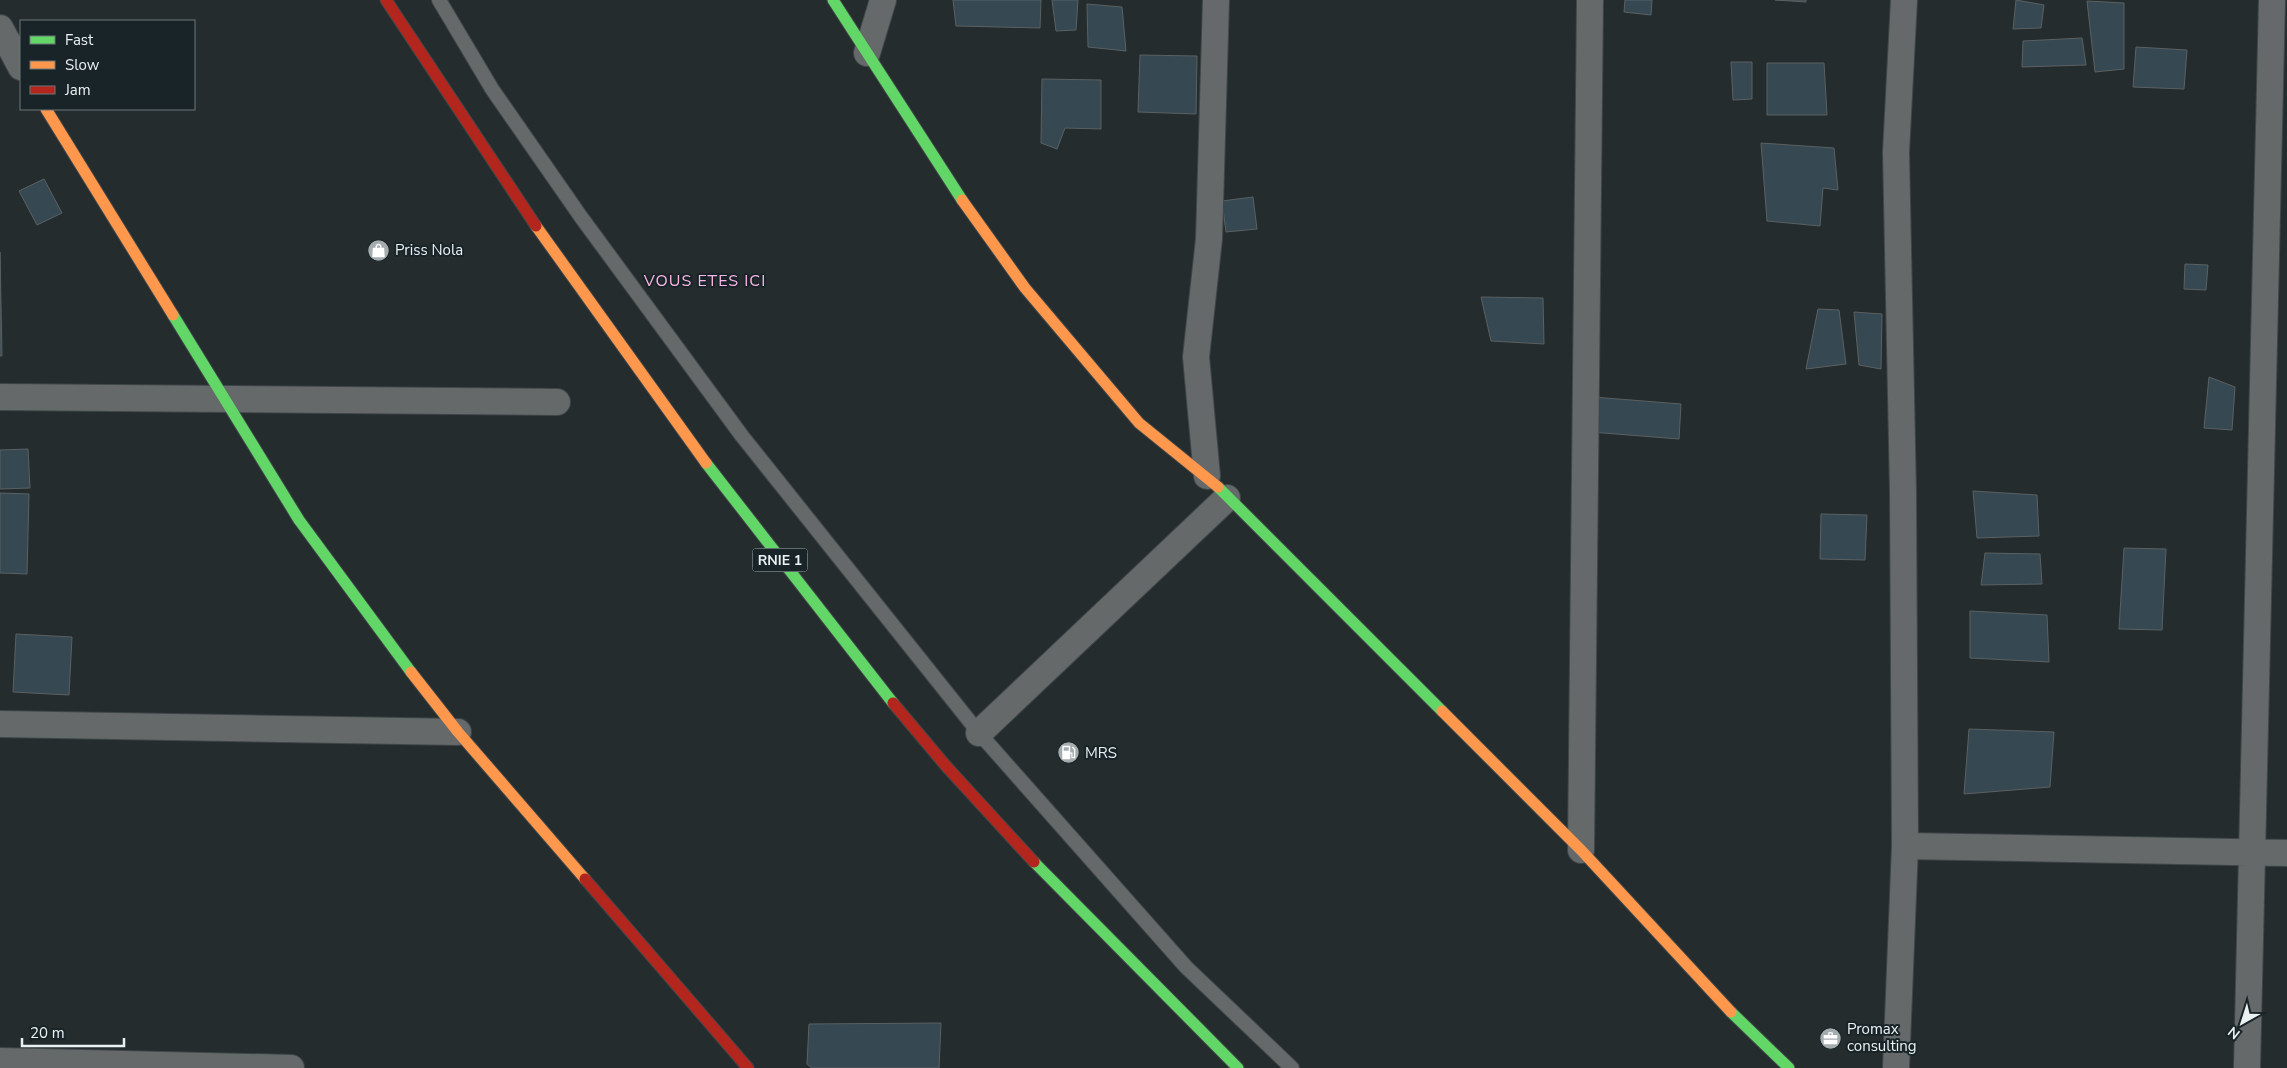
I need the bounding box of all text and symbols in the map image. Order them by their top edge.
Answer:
legend [20,20,195,110]
text: Fast [65,30,94,50]
text: Slow [65,55,100,75]
text: Jam [64,80,91,100]
shop icon: Priss Nola [367,238,391,262]
place label: Priss Nola [395,240,463,260]
district label: VOUS ETES ICI [643,270,766,292]
road number: RNIE 1 [752,548,808,572]
fuel station icon: MRS [1057,741,1081,765]
place label: MRS [1085,743,1117,763]
north arrow [2217,998,2267,1048]
scale bar [22,1016,125,1048]
place label: Promax consulting [1847,1019,1917,1056]
text: N [2224,1022,2244,1043]
text: 20 m [30,1023,65,1043]
office icon: Promax consulting [1819,1026,1843,1050]

